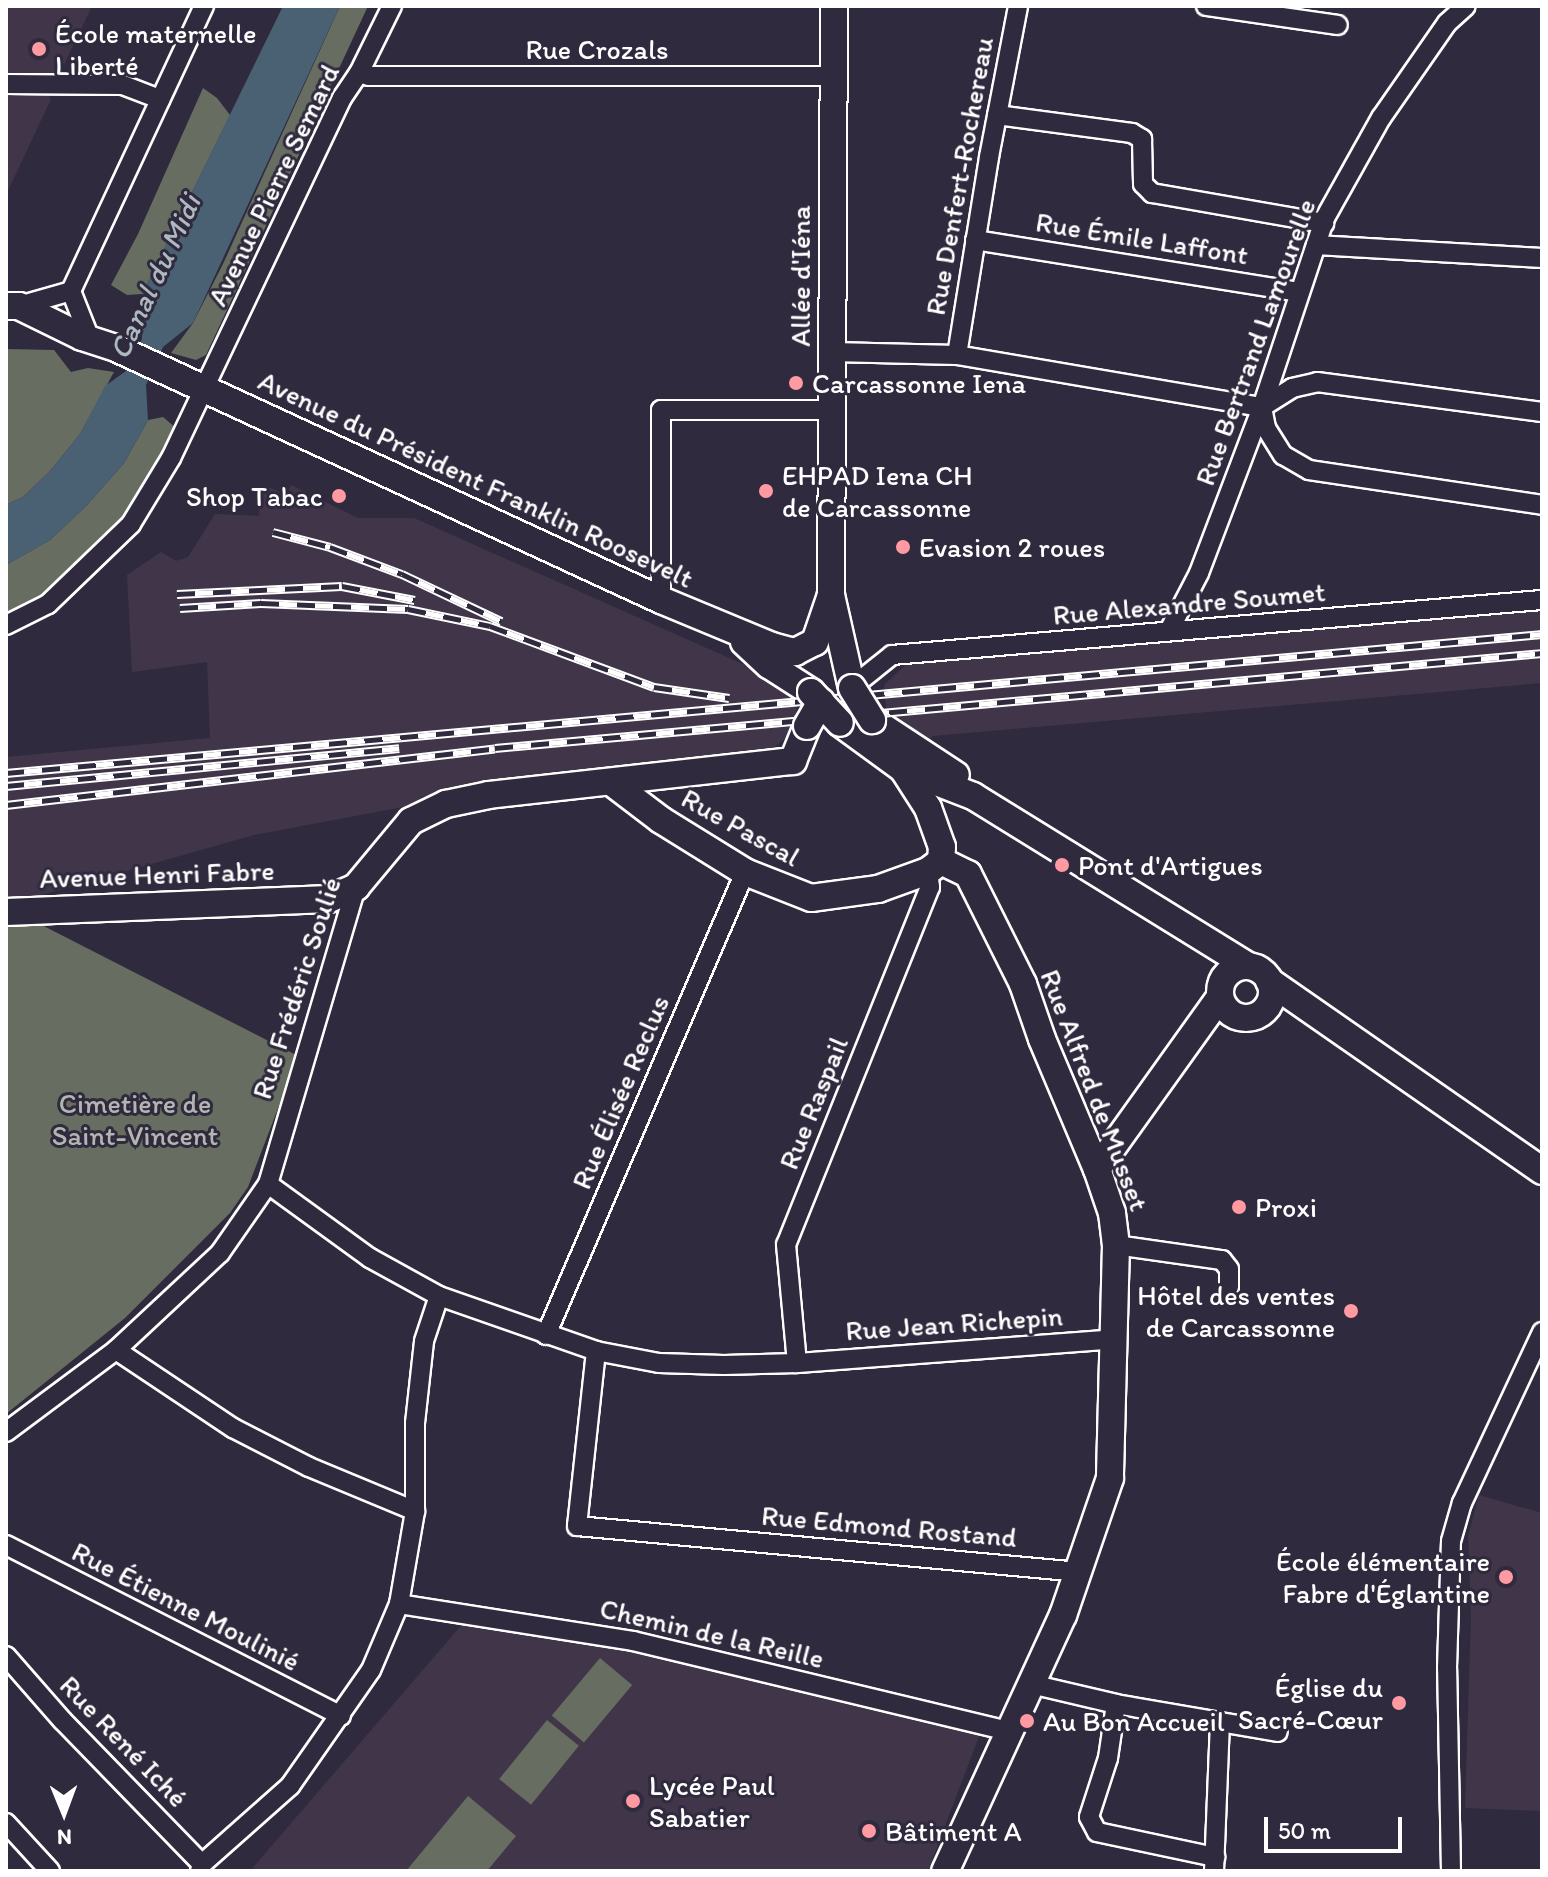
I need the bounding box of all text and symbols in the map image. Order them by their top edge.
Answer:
place label: École maternelle Liberté [55,16,257,82]
street label: Rue Crozals [526,32,668,66]
street label: Rue Denfert-Rochereau [918,34,1000,318]
marker: École maternelle Liberté [30,40,48,58]
street label: Avenue Pierre Semard [200,59,346,311]
water label: Canal du Midi [101,189,209,365]
street label: Rue Bertrand Lamourelle [1188,194,1322,490]
street label: Rue Émile Laffont [1033,205,1251,271]
street label: Allée d'Iéna [783,206,817,346]
street label: Avenue du Président Franklin Roosevelt [254,364,698,594]
place label: Carcassonne Iena [812,366,1025,400]
marker: Carcassonne Iena [787,374,805,392]
place label: EHPAD Iena CH de Carcassonne [782,458,973,524]
place label: Shop Tabac [189,479,323,513]
marker: EHPAD Iena CH de Carcassonne [757,482,775,500]
marker: Shop Tabac [330,487,348,505]
place label: Evasion 2 roues [919,530,1105,564]
marker: Evasion 2 roues [894,538,912,556]
street label: Rue Alexandre Soumet [1052,574,1326,632]
street label: Rue Pascal [677,781,805,873]
place label: Pont d'Artigues [1078,848,1263,882]
street label: Avenue Henri Fabre [40,853,274,895]
marker: Pont d'Artigues [1053,856,1071,874]
street label: Rue Frédéric Soulié [244,873,348,1103]
street label: Rue Alfred de Musset [1033,965,1157,1215]
street label: Rue Élisée Reclus [564,990,676,1194]
street label: Rue Raspail [771,1032,855,1174]
park label: Cimetière de Saint-Vincent [52,1086,218,1152]
place label: Proxi [1255,1190,1317,1224]
marker: Proxi [1230,1198,1248,1216]
place label: Hôtel des ventes de Carcassonne [1138,1278,1335,1344]
street label: Rue Jean Richepin [844,1299,1064,1347]
marker: Hôtel des ventes de Carcassonne [1342,1302,1360,1320]
street label: Rue Edmond Rostand [760,1498,1018,1554]
street label: Rue Étienne Moulinié [66,1534,306,1678]
place label: École élémentaire Fabre d'Églantine [1278,1544,1490,1610]
marker: École élémentaire Fabre d'Églantine [1497,1568,1515,1586]
street label: Chemin de la Reille [597,1591,827,1675]
street label: Rue René Iché [53,1669,195,1813]
place label: Église du Sacré-Cœur [1238,1670,1383,1736]
marker: Église du Sacré-Cœur [1390,1694,1408,1712]
place label: Au Bon Accueil [1043,1704,1225,1738]
marker: Au Bon Accueil [1018,1712,1036,1730]
place label: Lycée Paul Sabatier [649,1768,774,1834]
north arrow [24,1773,104,1853]
marker: Lycée Paul Sabatier [624,1792,642,1810]
scale bar [1268,1801,1406,1851]
place label: Bâtiment A [885,1814,1022,1848]
text: 50 m [1278,1816,1331,1845]
marker: Bâtiment A [860,1822,878,1840]
text: N [57,1824,72,1851]

